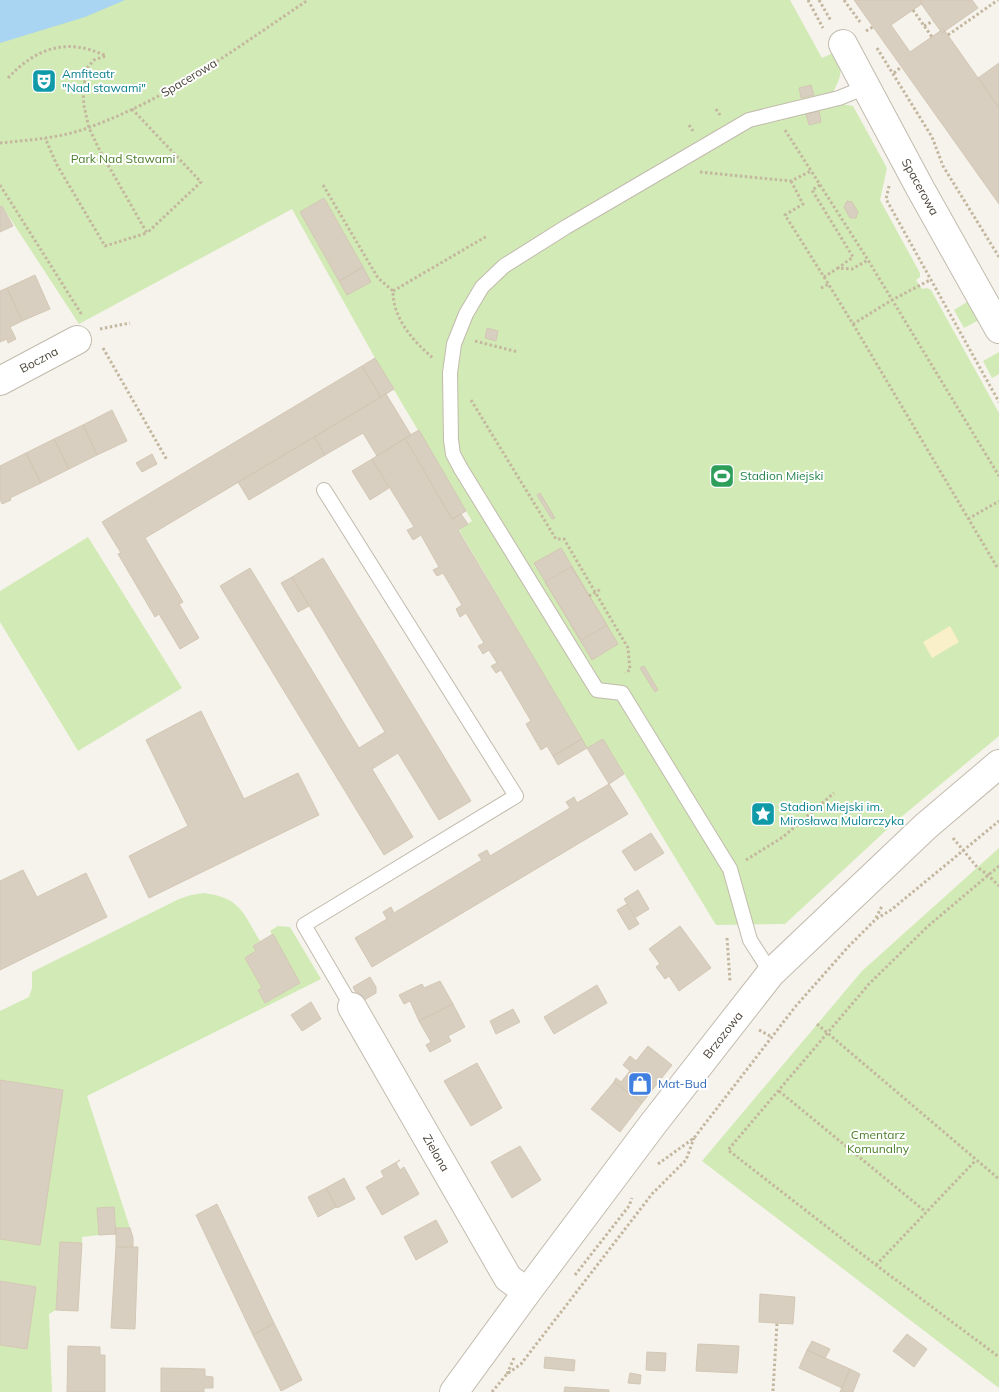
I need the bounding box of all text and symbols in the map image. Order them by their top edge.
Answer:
street label: Spacerowa [158,55,220,100]
place label: Amfiteatr "Nad stawami" [62,66,146,95]
theatre icon: Amfiteatr "Nad stawami" [31,68,57,94]
park label: Park Nad Stawami [71,151,175,166]
street label: Spacerowa [899,156,942,218]
street label: Boczna [17,343,61,376]
sports icon: Stadion Miejski [709,463,735,489]
place label: Stadion Miejski [740,468,824,483]
place label: Stadion Miejski im. Mirosława Mularczyka [780,799,904,828]
place icon: Stadion Miejski im. Mirosława Mularczyka [750,801,776,827]
street label: Brzozowa [700,1008,746,1061]
shop icon: Mat-Bud [627,1071,653,1097]
place label: Mat-Bud [658,1076,707,1091]
park label: Cmentarz Komunalny [847,1127,910,1156]
street label: Zielona [420,1131,453,1174]

